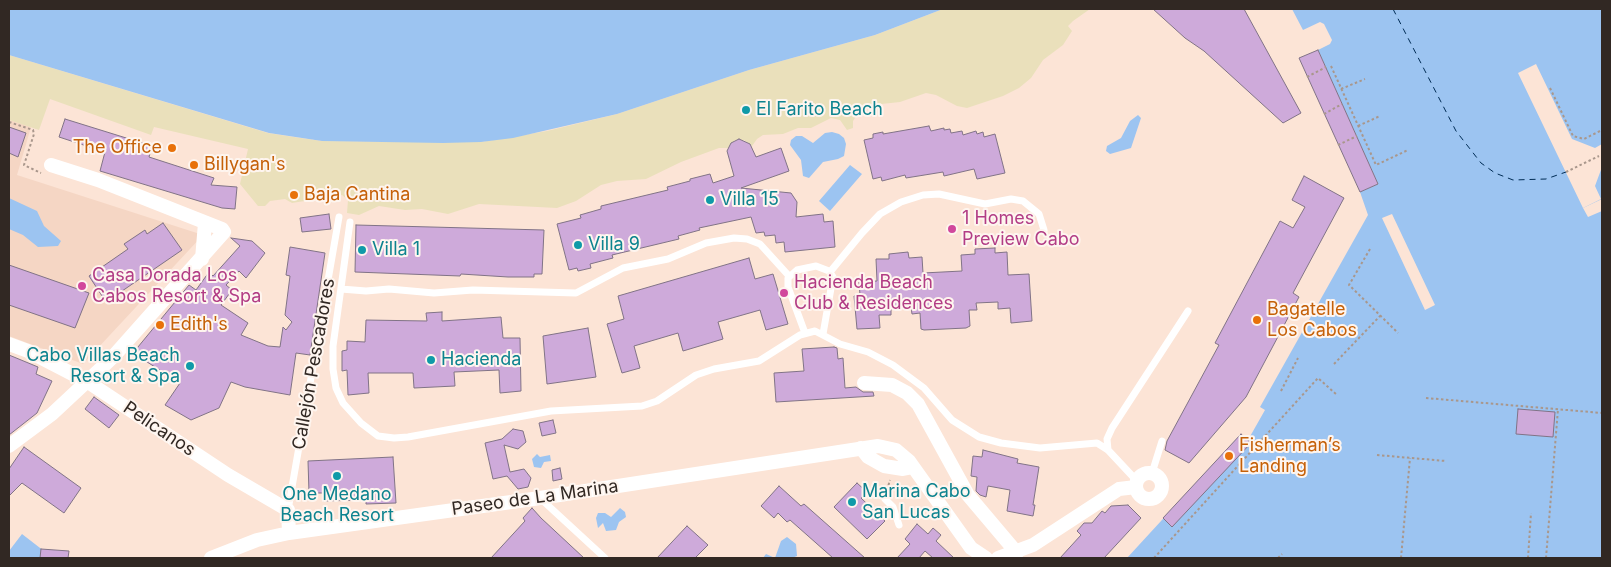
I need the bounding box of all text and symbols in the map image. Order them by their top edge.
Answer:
place label: El Farito Beach [756,99,883,121]
marker: El Farito Beach [740,104,752,116]
place label: The Office [73,137,162,159]
marker: The Office [166,142,178,154]
place label: Billygan's [204,154,285,176]
marker: Billygan's [188,159,200,171]
place label: Baja Cantina [304,184,410,206]
marker: Baja Cantina [288,189,300,201]
place label: Villa 15 [720,189,779,211]
marker: Villa 15 [704,194,716,206]
place label: 1 Homes Preview Cabo [962,208,1080,250]
marker: 1 Homes Preview Cabo [946,223,958,235]
place label: Villa 9 [588,234,640,256]
place label: Villa 1 [372,239,420,261]
marker: Villa 9 [572,239,584,251]
marker: Villa 1 [356,244,368,256]
place label: Casa Dorada Los Cabos Resort & Spa [92,265,261,308]
place label: Hacienda Beach Club & Residences [794,272,953,314]
street label: Callejón Pescadores [288,277,340,451]
marker: Casa Dorada Los Cabos Resort & Spa [76,280,88,292]
marker: Hacienda Beach Club & Residences [778,287,790,299]
place label: Bagatelle Los Cabos [1267,299,1357,342]
place label: Edith's [170,314,228,336]
marker: Bagatelle Los Cabos [1251,314,1263,326]
marker: Edith's [154,319,166,331]
place label: Cabo Villas Beach Resort & Spa [26,345,180,388]
place label: Hacienda [441,349,521,371]
marker: Hacienda [425,354,437,366]
marker: Cabo Villas Beach Resort & Spa [184,360,196,372]
street label: Pelicanos [119,397,199,461]
place label: Fisherman’s Landing [1239,435,1341,478]
marker: Fisherman’s Landing [1223,450,1235,462]
marker: One Medano Beach Resort [331,470,343,482]
street label: Paseo de La Marina [450,476,620,520]
place label: Marina Cabo San Lucas [862,481,971,524]
place label: One Medano Beach Resort [280,484,394,526]
marker: Marina Cabo San Lucas [846,496,858,508]

